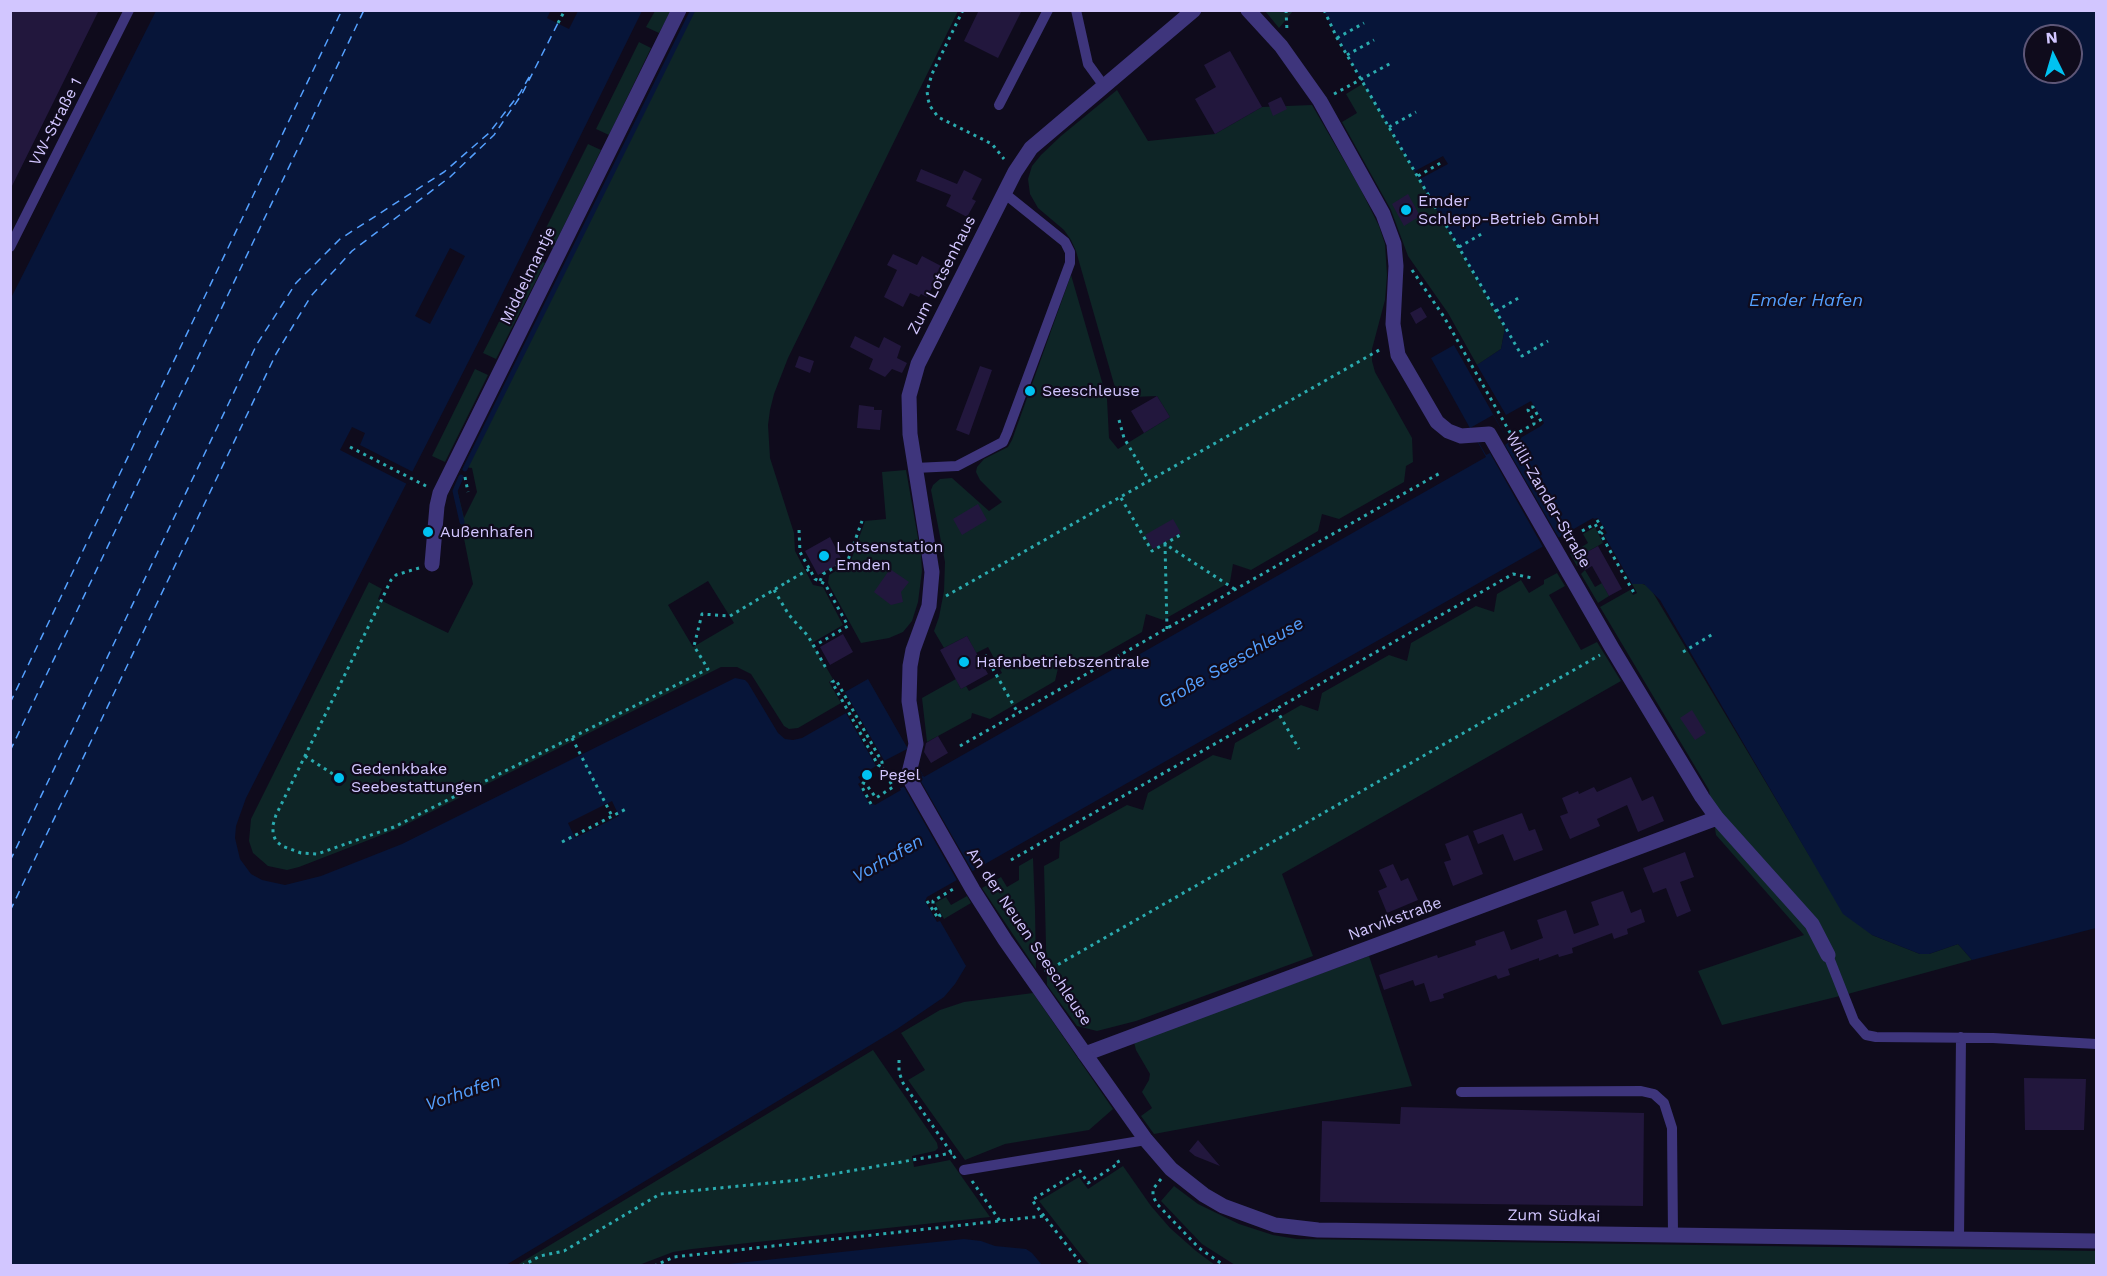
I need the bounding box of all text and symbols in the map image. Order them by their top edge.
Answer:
north arrow [2023,24,2083,84]
text: N [2045,28,2058,48]
street label: VW-Straße 1 [26,75,86,169]
place label: Emder Schlepp-Betrieb GmbH [1418,191,1600,229]
marker: Emder Schlepp-Betrieb GmbH [1399,203,1413,217]
street label: Zum Lotsenhaus [904,212,980,338]
street label: Middelmantje [496,224,560,328]
water label: Emder Hafen [1749,290,1863,312]
place label: Seeschleuse [1042,381,1140,401]
marker: Seeschleuse [1023,384,1037,398]
street label: Willi-Zander-Straße [1501,429,1595,571]
place label: Außenhafen [440,522,533,542]
marker: Außenhafen [421,525,435,539]
place label: Lotsenstation Emden [836,537,943,575]
marker: Lotsenstation Emden [817,549,831,563]
water label: Große Seeschleuse [1154,613,1308,713]
place label: Hafenbetriebszentrale [976,652,1150,672]
marker: Hafenbetriebszentrale [957,655,971,669]
place label: Gedenkbake Seebestattungen [351,759,483,797]
place label: Pegel [879,765,920,785]
marker: Pegel [860,768,874,782]
marker: Gedenkbake Seebestattungen [332,771,346,785]
water label: Vorhafen [849,830,927,888]
street label: An der Neuen Seeschleuse [962,845,1096,1029]
street label: Narvikstraße [1346,893,1444,945]
water label: Vorhafen [423,1070,503,1116]
street label: Zum Südkai [1508,1206,1600,1226]

